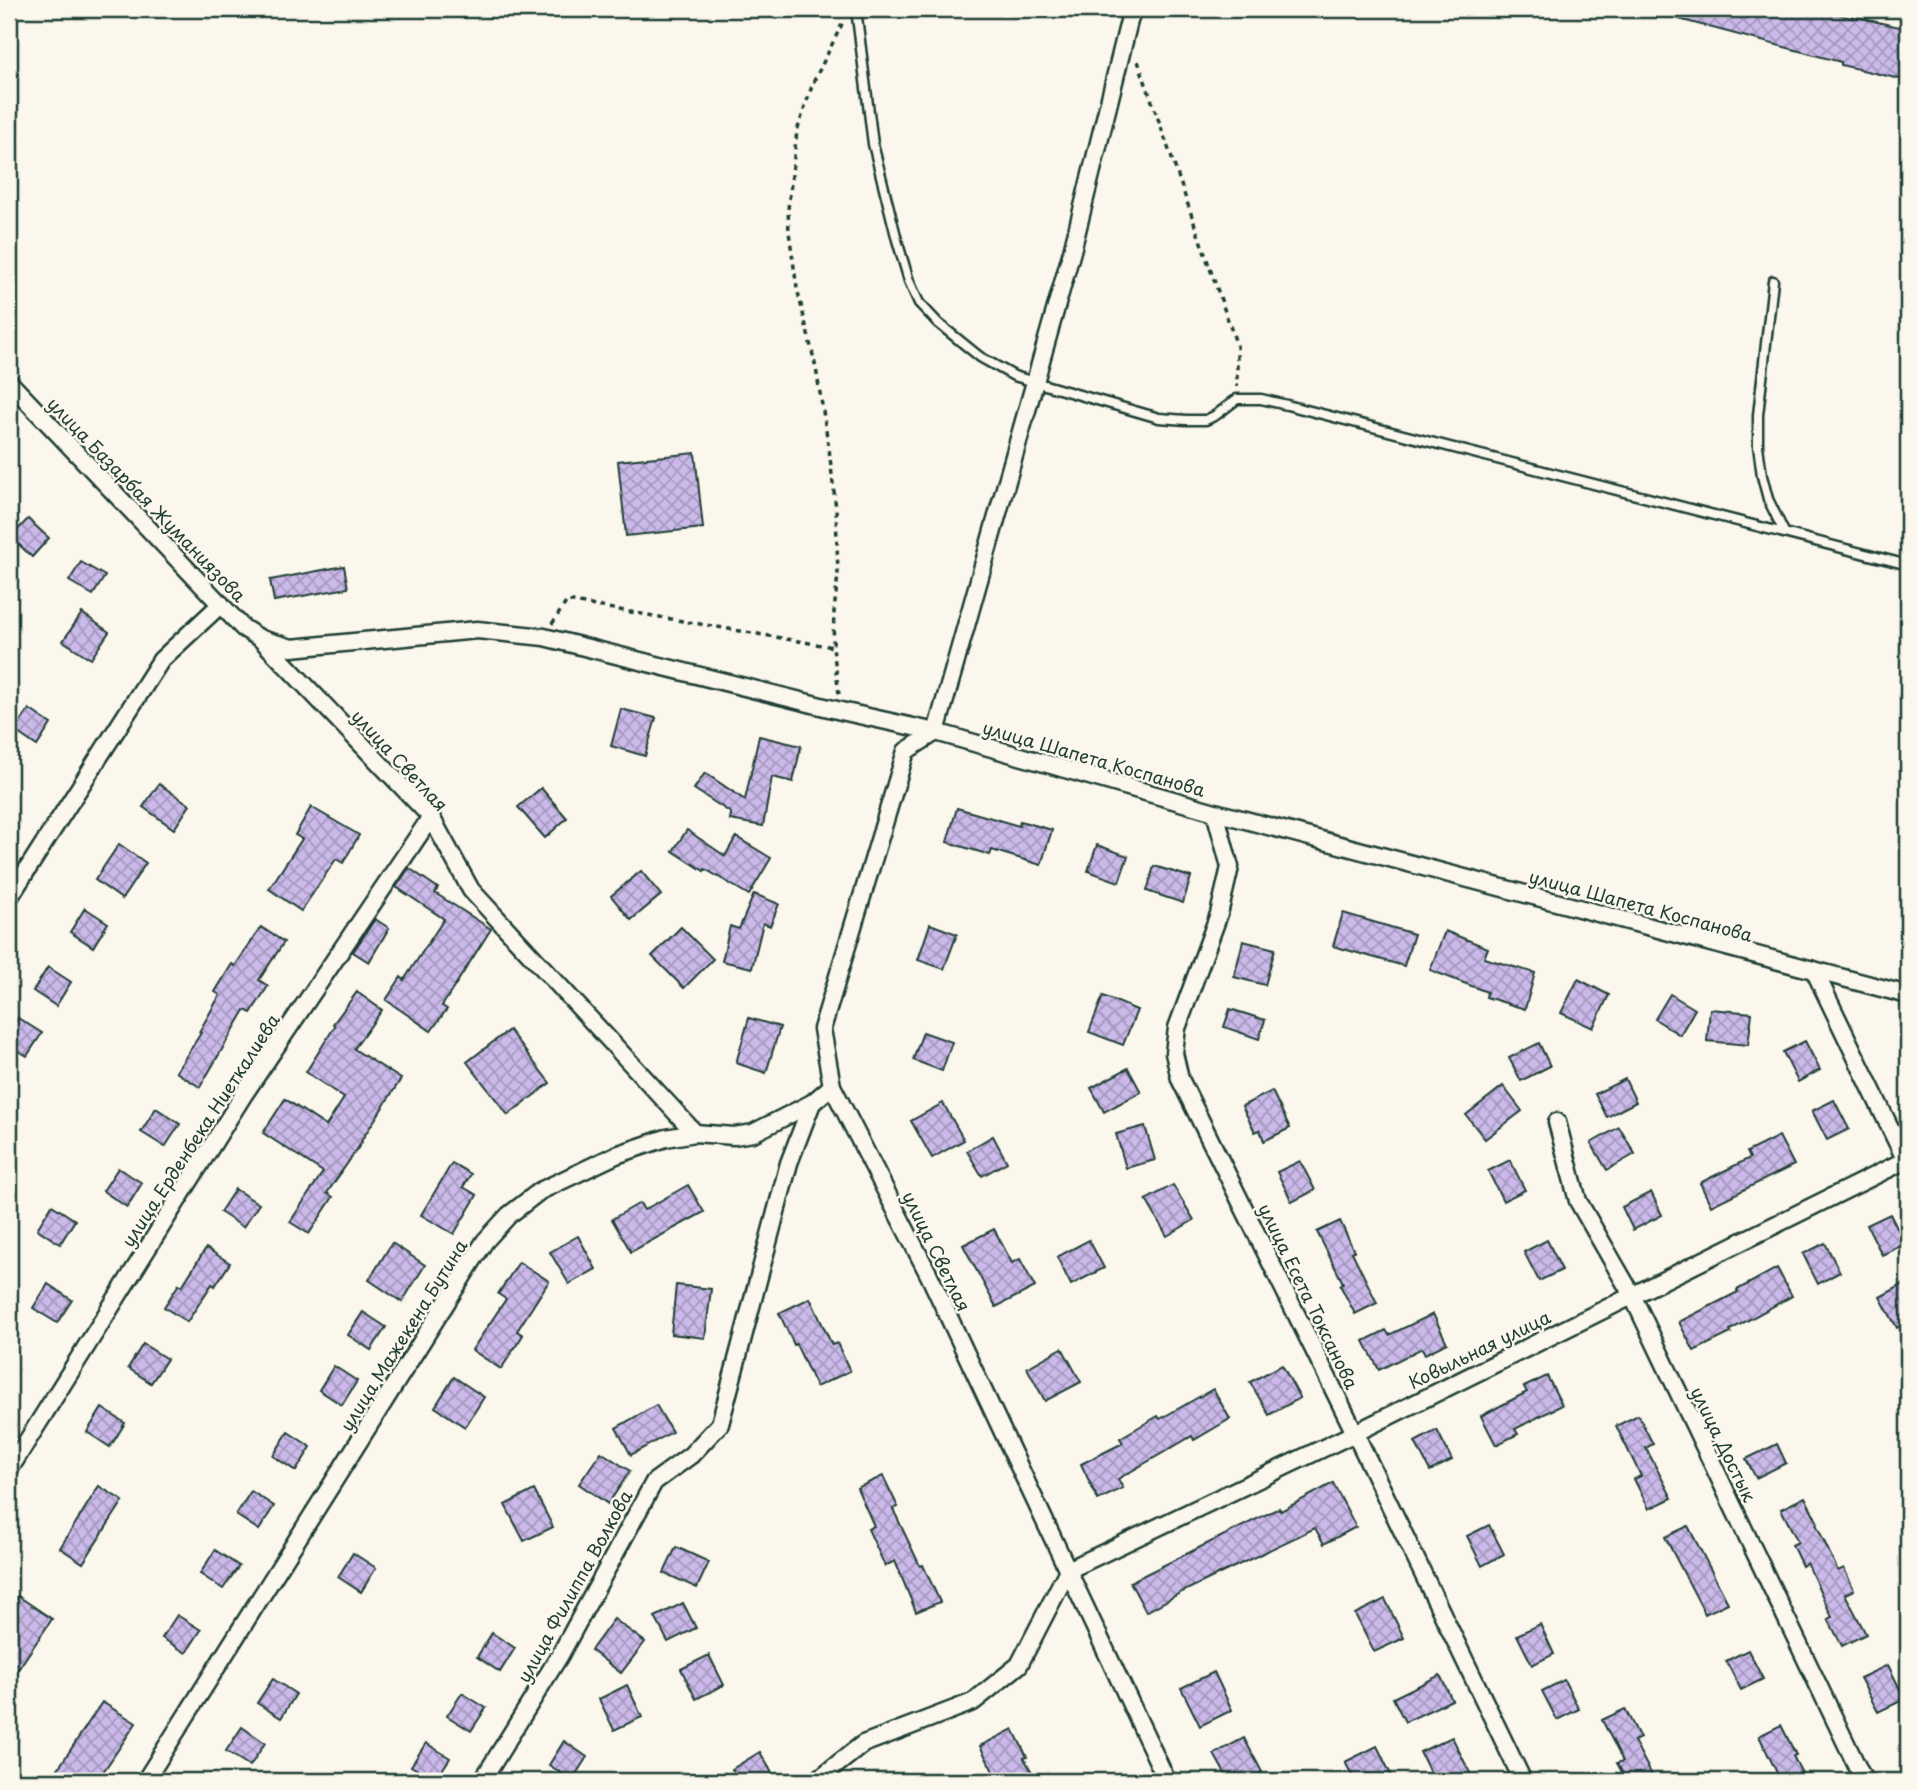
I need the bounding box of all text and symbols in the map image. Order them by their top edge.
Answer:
street label: улица Базарбая Жуманиязова [41,390,253,608]
street label: улица Светлая [346,703,454,817]
street label: улица Шапета Коспанова [980,713,1209,803]
street label: улица Шапета Коспанова [1526,862,1757,948]
street label: улица Ерденбека Ниеткалиева [114,1007,286,1252]
street label: улица Светлая [896,1186,978,1316]
street label: улица Есета Токсанова [1252,1199,1366,1394]
street label: улица Мажекена Бутина [333,1233,474,1436]
street label: Ковыльная улица [1403,1303,1555,1395]
street label: улица Достык [1684,1382,1764,1506]
street label: улица Филиппа Волкова [510,1484,639,1687]

